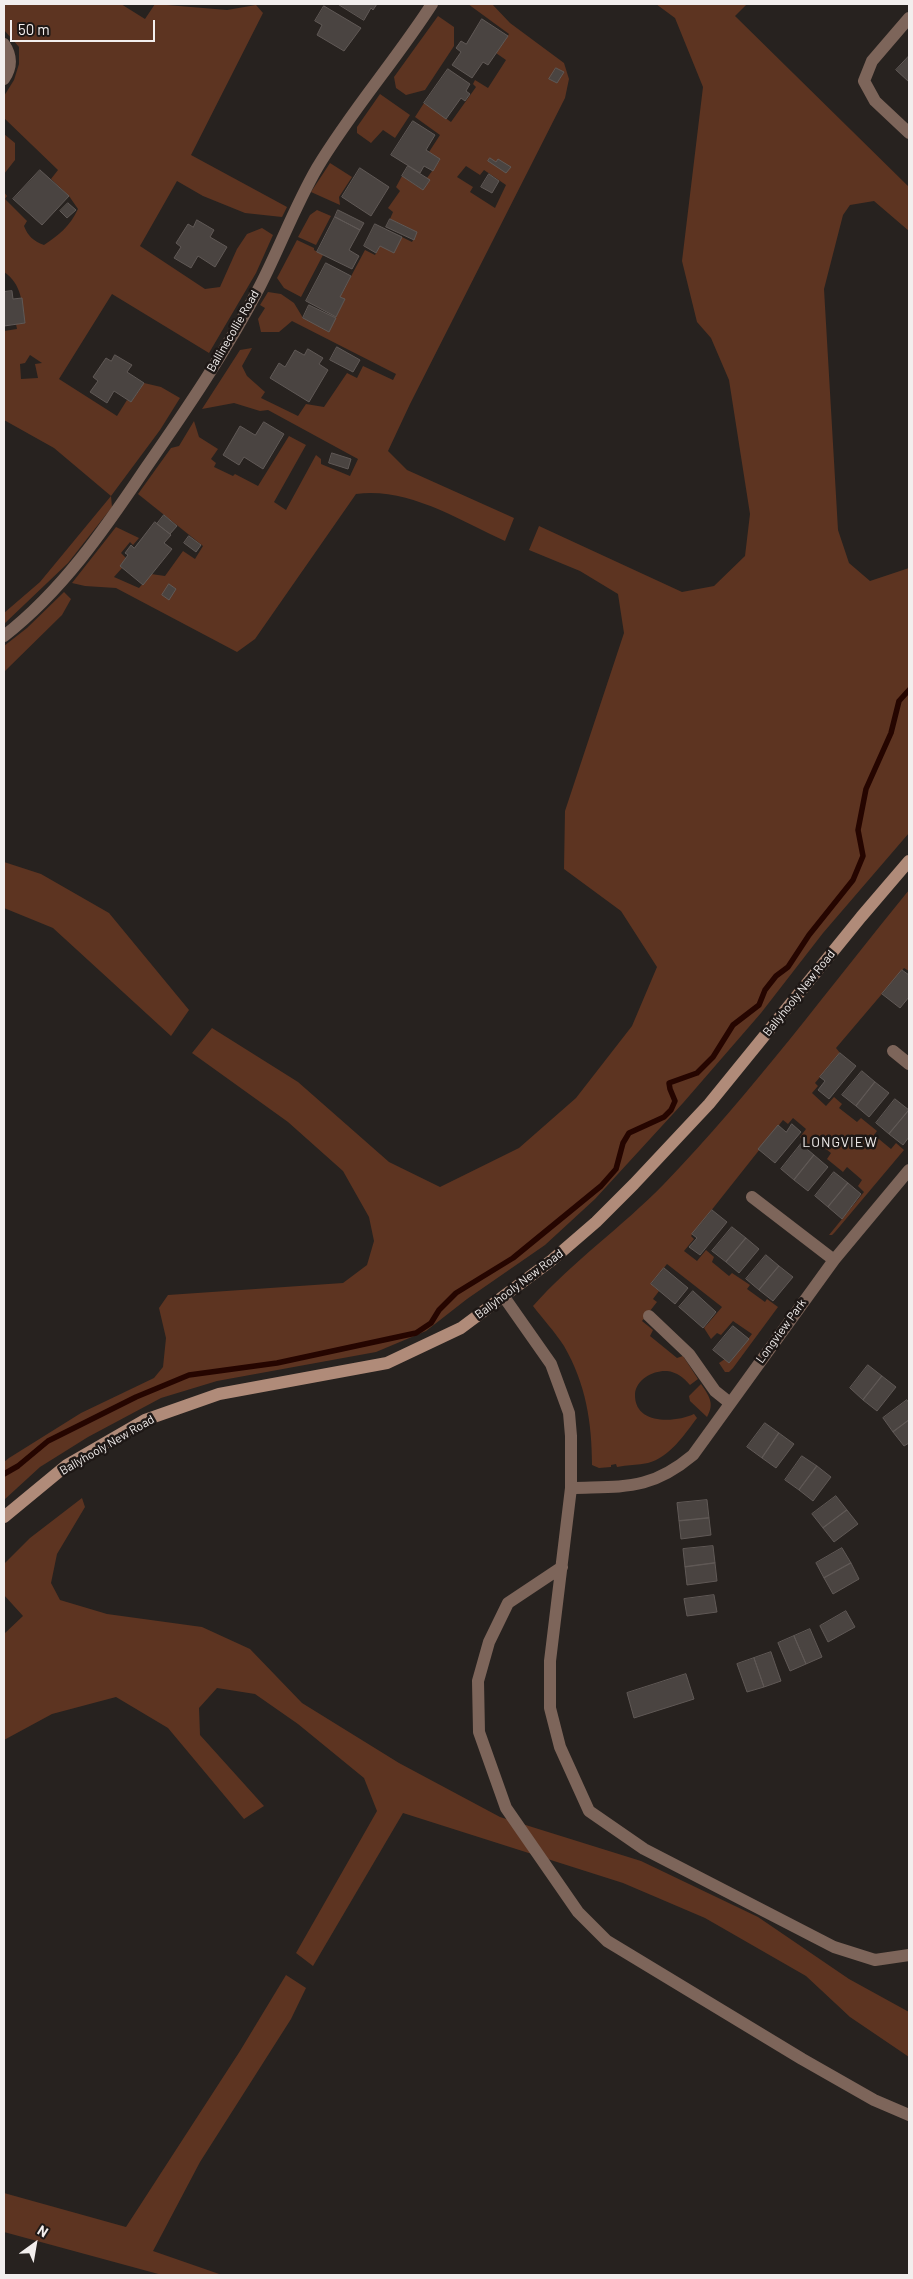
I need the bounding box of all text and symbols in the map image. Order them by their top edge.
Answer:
scale bar [12,10,158,42]
text: 50 m [18,20,50,38]
street label: Ballinecollie Road [204,288,262,374]
street label: Ballyhooly New Road [760,947,838,1039]
district label: LONGVIEW [801,1134,879,1150]
street label: Ballyhooly New Road [472,1246,566,1322]
street label: Longview Park [753,1296,809,1366]
street label: Ballyhooly New Road [57,1412,157,1478]
north arrow [10,2219,60,2269]
text: N [35,2221,52,2241]

